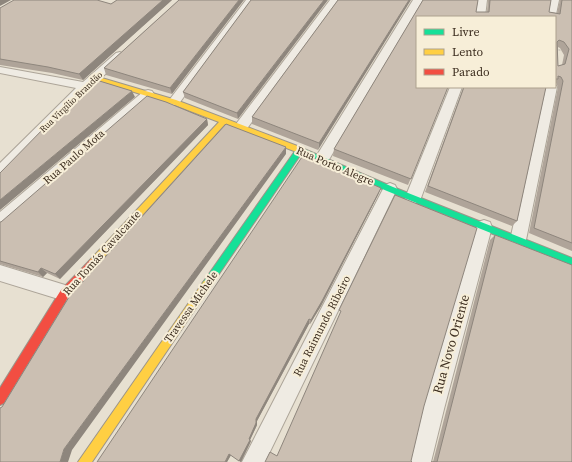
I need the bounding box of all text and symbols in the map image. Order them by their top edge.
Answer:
legend [416,16,556,88]
text: Livre [452,24,480,40]
text: Lento [452,44,483,60]
text: Parado [452,64,490,80]
street label: Rua Virgílio Brandão [37,69,105,135]
street label: Rua Paulo Mota [40,126,108,188]
street label: Rua Porto Alegre [294,143,376,189]
street label: Rua Tomás Cavalcante [60,207,144,299]
street label: Travessa Michele [161,268,222,346]
street label: Rua Raimundo Ribeiro [290,273,354,379]
street label: Rua Novo Oriente [429,292,473,396]

